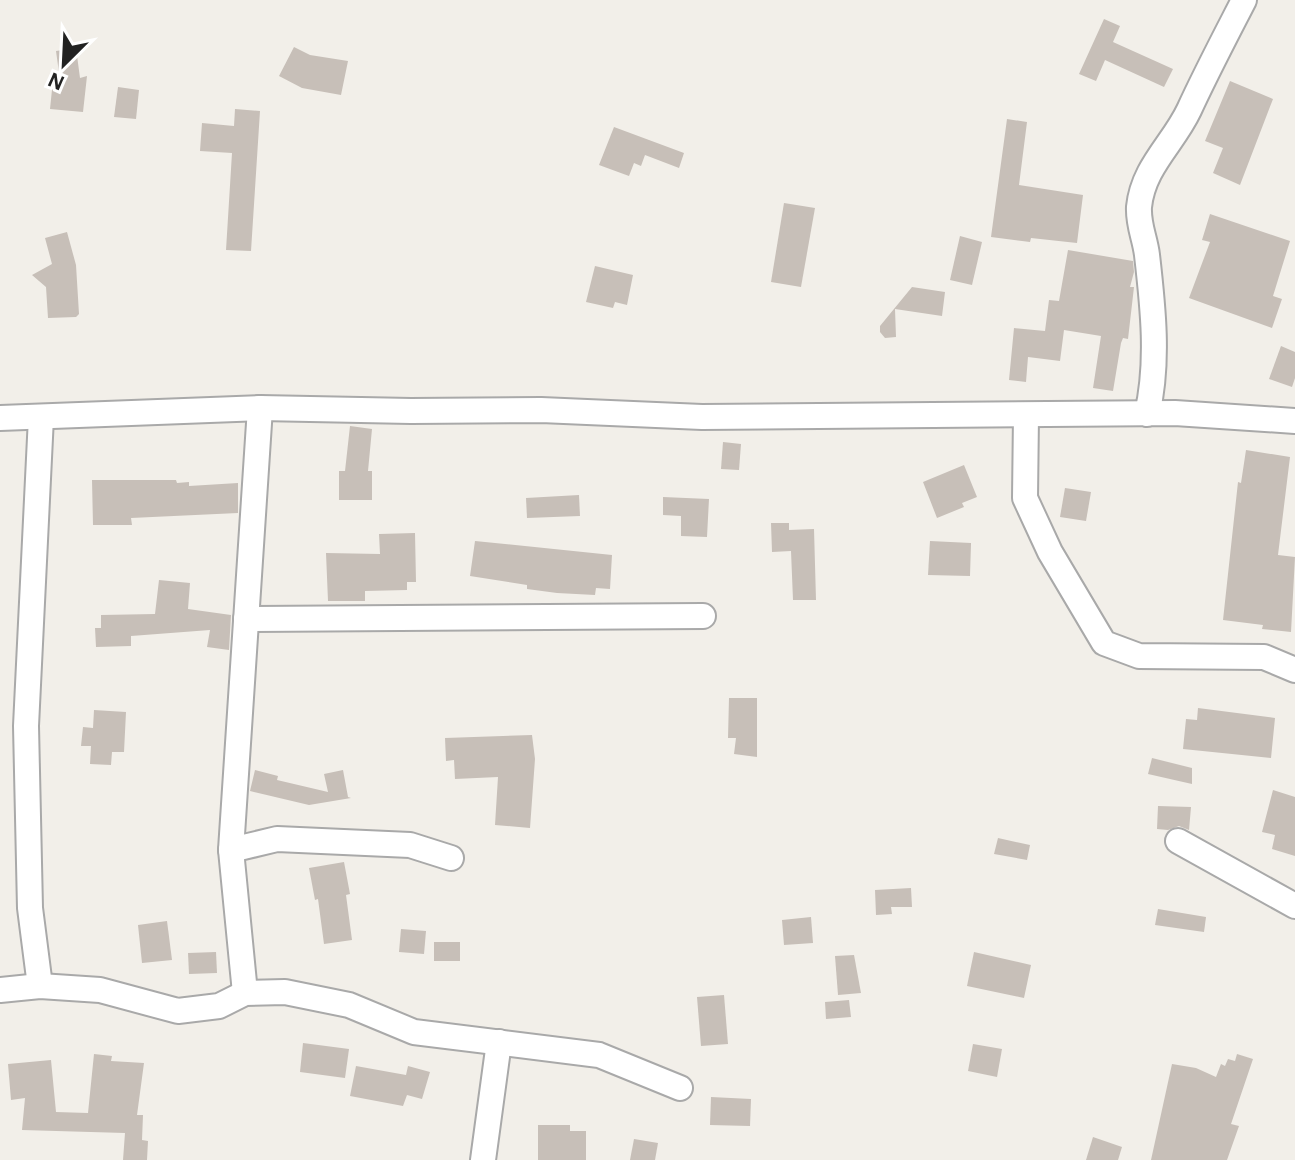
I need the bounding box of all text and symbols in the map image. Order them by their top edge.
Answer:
north arrow [24,24,104,104]
text: N [45,68,68,95]

